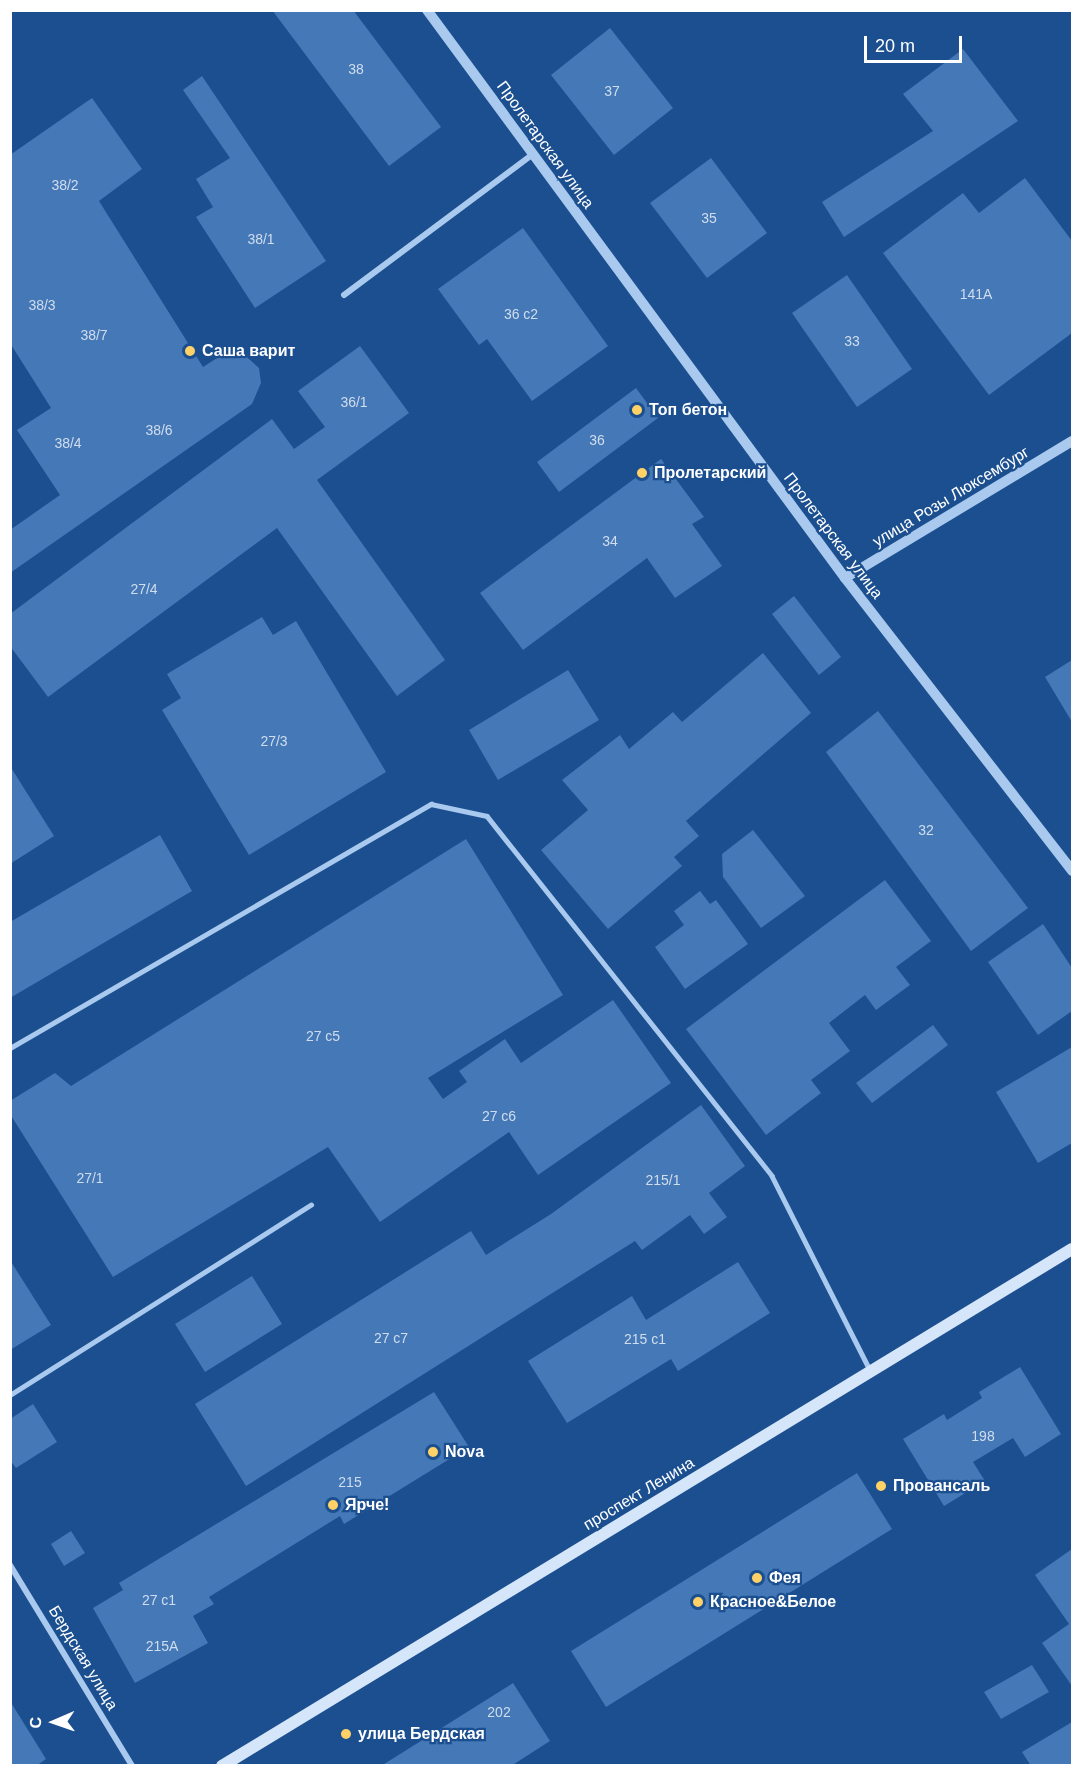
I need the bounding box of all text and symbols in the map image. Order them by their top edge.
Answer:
scale bar [867,24,964,62]
text: 20 m [875,36,915,56]
house number: 38 [348,61,364,77]
street label: Пролетарская улица [492,77,598,213]
house number: 37 [604,83,620,99]
house number: 38/2 [51,177,79,193]
house number: 35 [701,210,717,226]
house number: 38/1 [247,231,275,247]
house number: 141А [960,286,992,302]
house number: 38/3 [28,297,56,313]
house number: 36 с2 [504,306,538,322]
house number: 38/7 [80,327,108,343]
house number: 33 [844,333,860,349]
place label: Саша варит [202,341,295,361]
marker: Саша варит [183,344,197,358]
house number: 36/1 [340,394,368,410]
place label: Топ бетон [649,400,727,420]
marker: Топ бетон [630,403,644,417]
house number: 38/6 [145,422,173,438]
house number: 36 [589,432,605,448]
house number: 38/4 [54,435,82,451]
street label: улица Розы Люксембург [869,443,1033,551]
place label: Пролетарский [654,463,766,483]
marker: Пролетарский [635,466,649,480]
street label: Пролетарская улица [779,469,887,603]
house number: 34 [602,533,618,549]
house number: 27/4 [130,581,158,597]
house number: 27/3 [260,733,288,749]
house number: 32 [918,822,934,838]
house number: 27 с5 [306,1028,340,1044]
house number: 27 с6 [482,1108,516,1124]
house number: 27/1 [76,1170,104,1186]
house number: 215/1 [645,1172,681,1188]
house number: 27 с7 [374,1330,408,1346]
house number: 215 с1 [624,1331,666,1347]
house number: 198 [971,1428,995,1444]
place label: Nova [445,1442,484,1462]
marker: Nova [426,1445,440,1459]
street label: проспект Ленина [580,1453,698,1535]
house number: 215 [338,1474,362,1490]
place label: Провансаль [893,1476,990,1496]
marker: Провансаль [874,1479,888,1493]
place label: Ярче! [345,1495,389,1515]
marker: Ярче! [326,1498,340,1512]
place label: Фея [769,1568,801,1588]
marker: Фея [750,1571,764,1585]
house number: 27 с1 [142,1592,176,1608]
place label: Красное&Белое [710,1592,836,1612]
marker: Красное&Белое [691,1595,705,1609]
street label: Бердская улица [44,1602,122,1714]
house number: 215А [146,1638,178,1654]
north arrow [24,1692,84,1752]
house number: 202 [487,1704,511,1720]
text: С [27,1717,44,1729]
place label: улица Бердская [358,1724,485,1744]
marker: улица Бердская [339,1727,353,1741]

